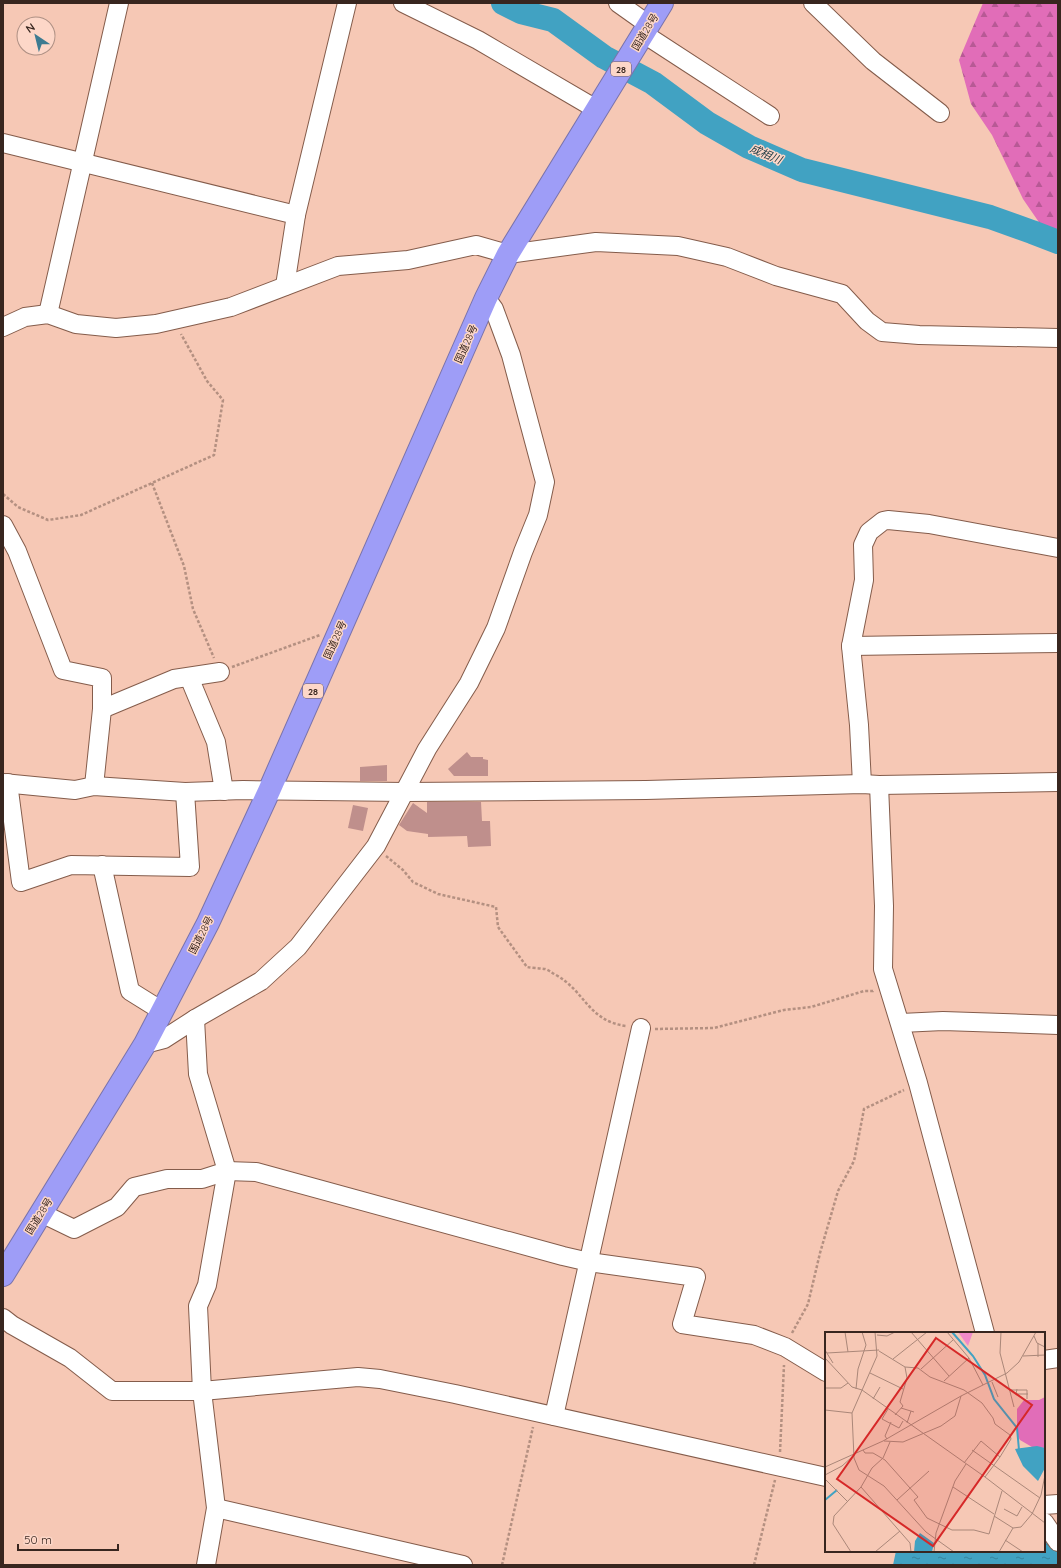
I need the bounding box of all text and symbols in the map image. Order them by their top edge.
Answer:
street label: 国道28号 [629,11,661,53]
north arrow [16,16,56,56]
text: N [23,20,38,36]
road number: 28 [611,62,631,76]
water label: 成相川 [748,141,785,167]
street label: 国道28号 [452,323,480,365]
street label: 国道28号 [321,619,349,661]
road number: 28 [303,684,323,698]
street label: 国道28号 [186,914,216,956]
street label: 国道28号 [23,1195,55,1237]
inset map [825,1332,1045,1552]
scale bar [18,1526,118,1552]
text: 50 m [24,1532,52,1547]

